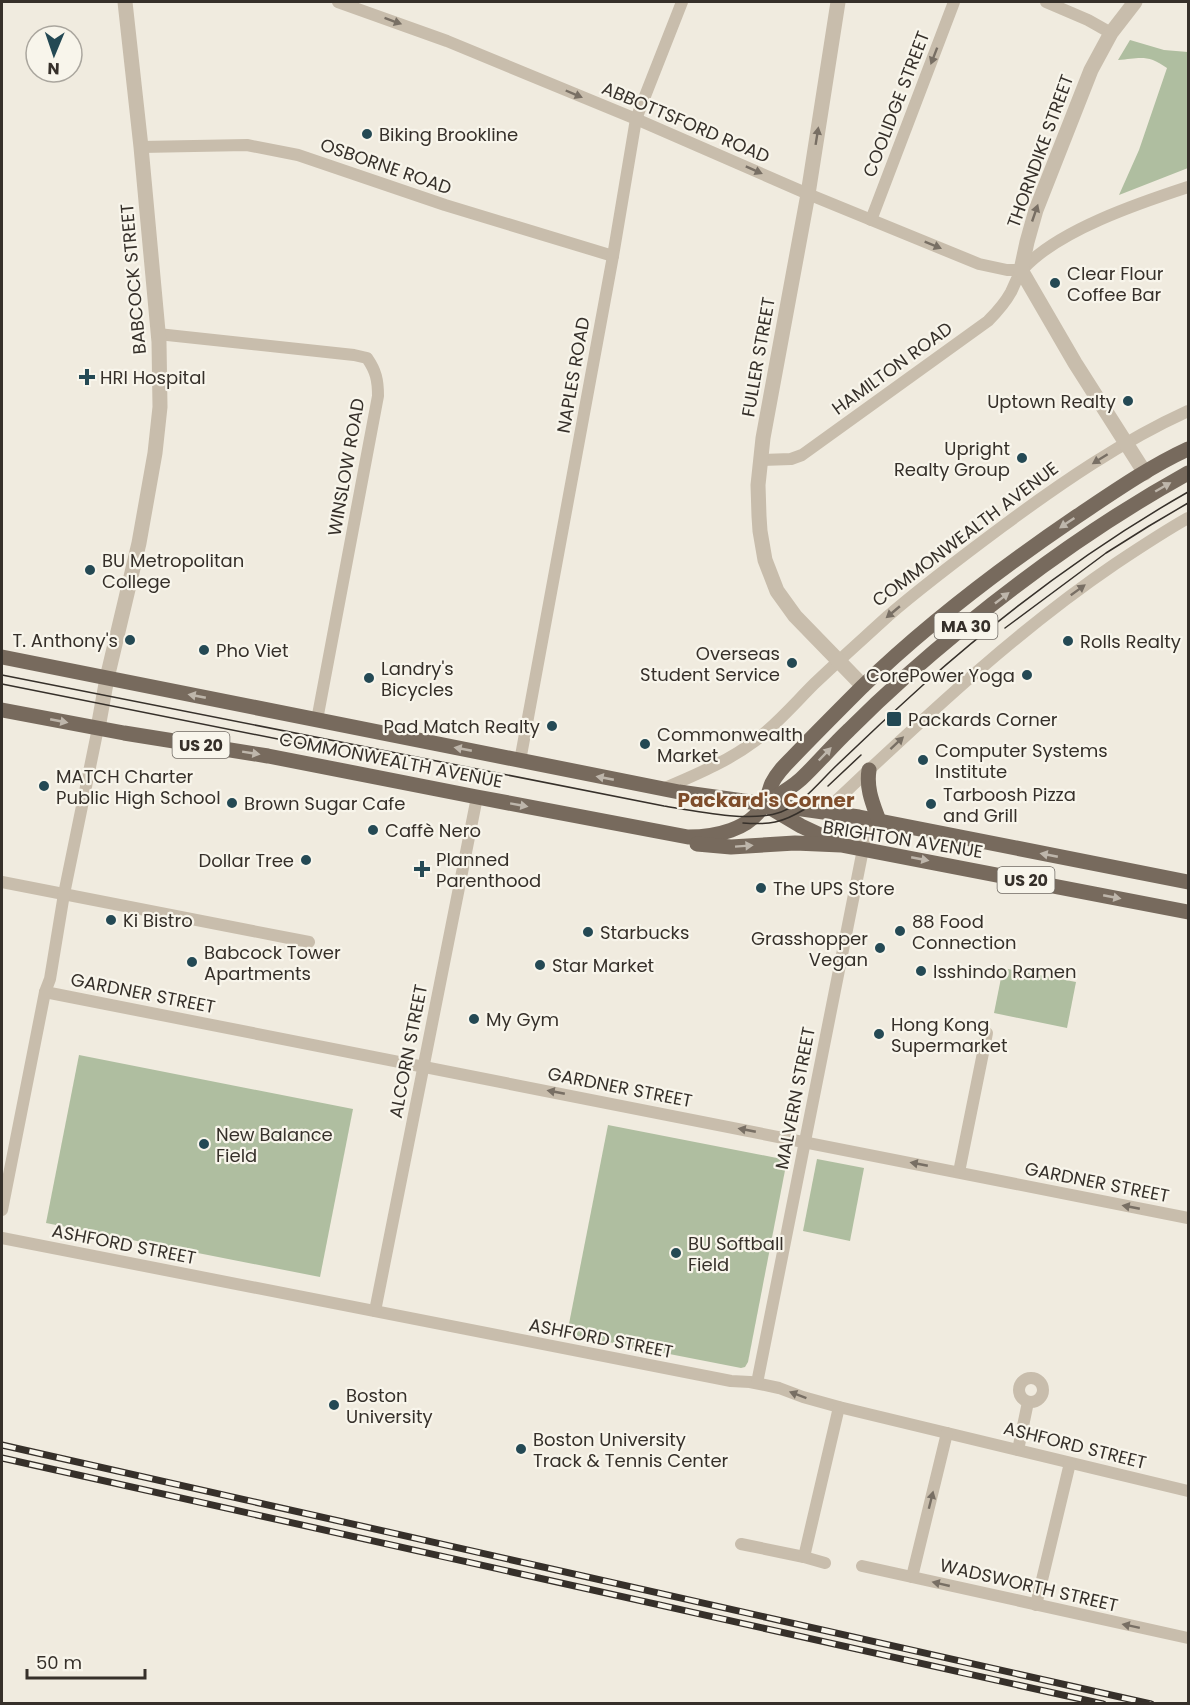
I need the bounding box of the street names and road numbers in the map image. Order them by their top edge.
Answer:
street label: COOLIDGE STREET [857,27,935,181]
street label: THORNDIKE STREET [1001,71,1079,231]
street label: ABBOTTSFORD ROAD [598,75,774,169]
street label: OSBORNE ROAD [317,132,455,200]
street label: BABCOCK STREET [114,202,152,355]
street label: FULLER STREET [735,295,781,419]
street label: NAPLES ROAD [550,315,596,435]
street label: HAMILTON ROAD [827,316,957,420]
street label: WINSLOW ROAD [322,396,370,538]
street label: COMMONWEALTH AVENUE [867,456,1063,612]
road number: MA 30 [934,613,998,639]
street label: COMMONWEALTH AVENUE [277,726,505,794]
road number: US 20 [172,732,230,758]
street label: BRIGHTON AVENUE [821,814,985,864]
road number: US 20 [998,867,1054,893]
street label: GARDNER STREET [69,967,218,1019]
street label: ALCORN STREET [383,982,433,1120]
street label: MALVERN STREET [769,1024,821,1171]
street label: GARDNER STREET [546,1061,695,1113]
street label: GARDNER STREET [1023,1156,1172,1208]
street label: ASHFORD STREET [50,1218,198,1270]
street label: ASHFORD STREET [527,1312,675,1364]
street label: ASHFORD STREET [1001,1415,1149,1475]
street label: WADSWORTH STREET [937,1552,1121,1618]

